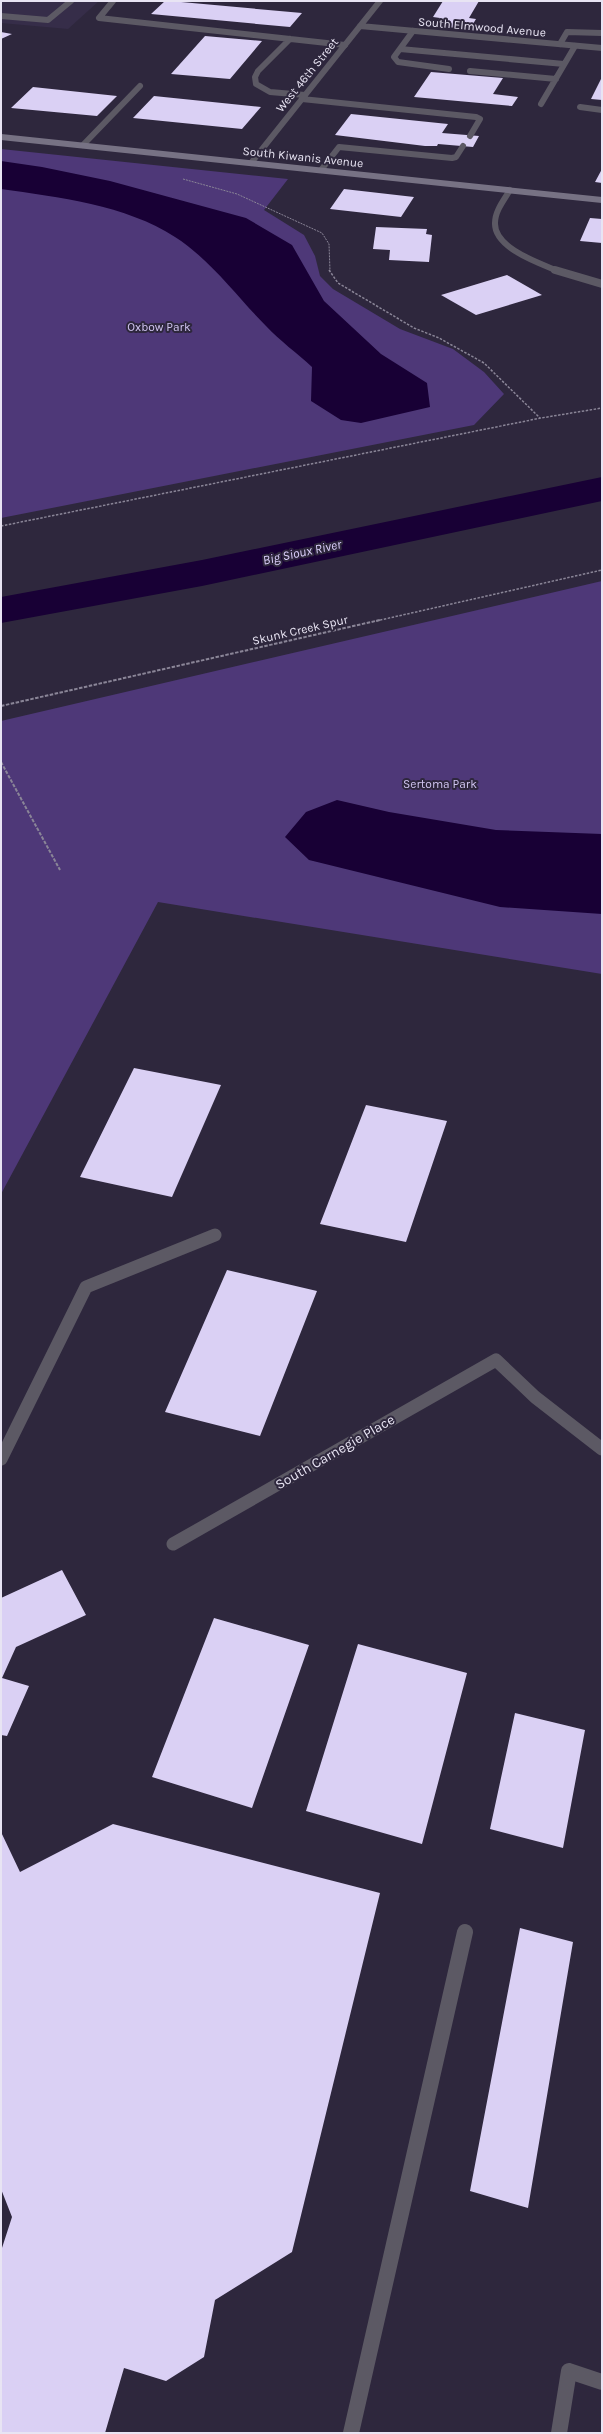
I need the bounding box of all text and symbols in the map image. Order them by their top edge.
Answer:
street label: South Elmwood Avenue [417,14,547,40]
street label: West 46th Street [273,35,341,115]
street label: South Kiwanis Avenue [242,144,364,170]
park label: Oxbow Park [127,320,191,334]
water label: Big Sioux River [261,536,343,568]
street label: Skunk Creek Spur [251,612,350,648]
park label: Sertoma Park [403,777,477,791]
street label: South Carnegie Place [272,1411,398,1493]

